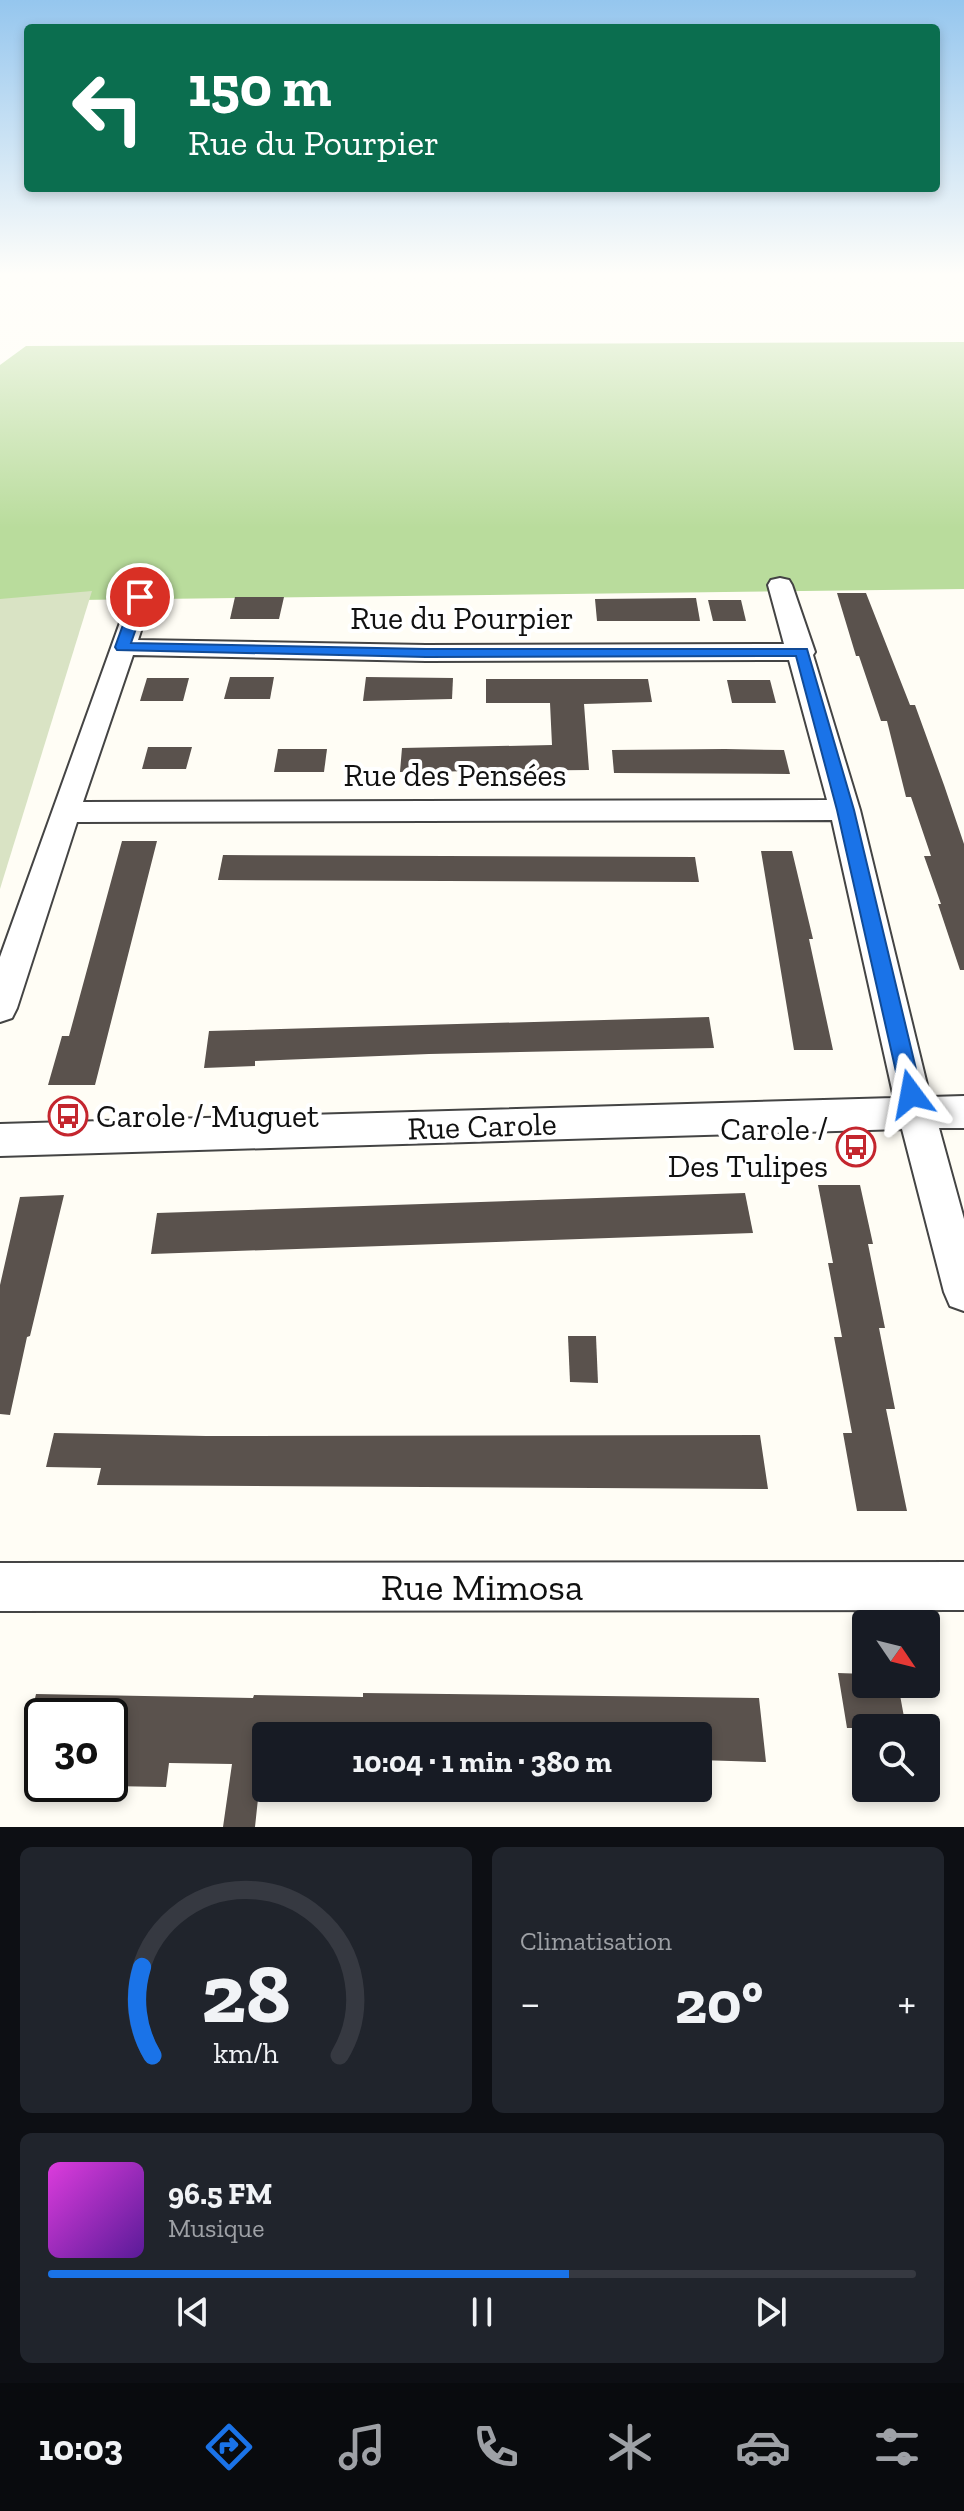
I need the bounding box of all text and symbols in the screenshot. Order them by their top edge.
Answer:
text: 150 m [188,53,332,120]
icon: left [56,56,160,160]
text: Rue du Pourpier [188,121,439,164]
pin [106,563,174,631]
icon: arrive [118,575,162,619]
street label: Rue du Pourpier [350,599,574,637]
street label: Rue des Pensées [343,756,567,794]
position arrow [869,1052,953,1136]
bus stop icon: Carole / Muguet [47,1095,89,1137]
place label: Carole / Muguet [96,1097,319,1135]
street label: Rue Carole [407,1104,557,1148]
place label: Carole / Des Tulipes [668,1110,828,1185]
bus stop icon: Carole / Des Tulipes [835,1126,877,1168]
street label: Rue Mimosa [381,1564,583,1610]
north arrow [852,1610,940,1698]
map controls [852,1610,940,1802]
speed limit sign: 30 [24,1698,128,1802]
button: search [852,1714,940,1802]
text: 10:04 · 1 min · 380 m [352,1744,612,1780]
text: Climatisation [520,1925,672,1957]
text: 28 [201,1943,291,2043]
text: 20° [675,1966,763,2038]
text: − [520,1976,541,2029]
text: + [897,1976,916,2029]
text: km/h [213,2036,279,2070]
text: 96.5 FM [168,2176,272,2212]
text: Musique [168,2212,264,2244]
icon: previous [171,2290,215,2334]
icon: pause [460,2290,504,2334]
icon: next [749,2290,793,2334]
icon: directions [201,2419,257,2475]
icon: music [334,2419,390,2475]
icon: phone [468,2419,524,2475]
icon: climate [602,2419,658,2475]
icon: car [735,2419,791,2475]
icon: filters [869,2419,925,2475]
text: 10:03 [39,2426,123,2469]

